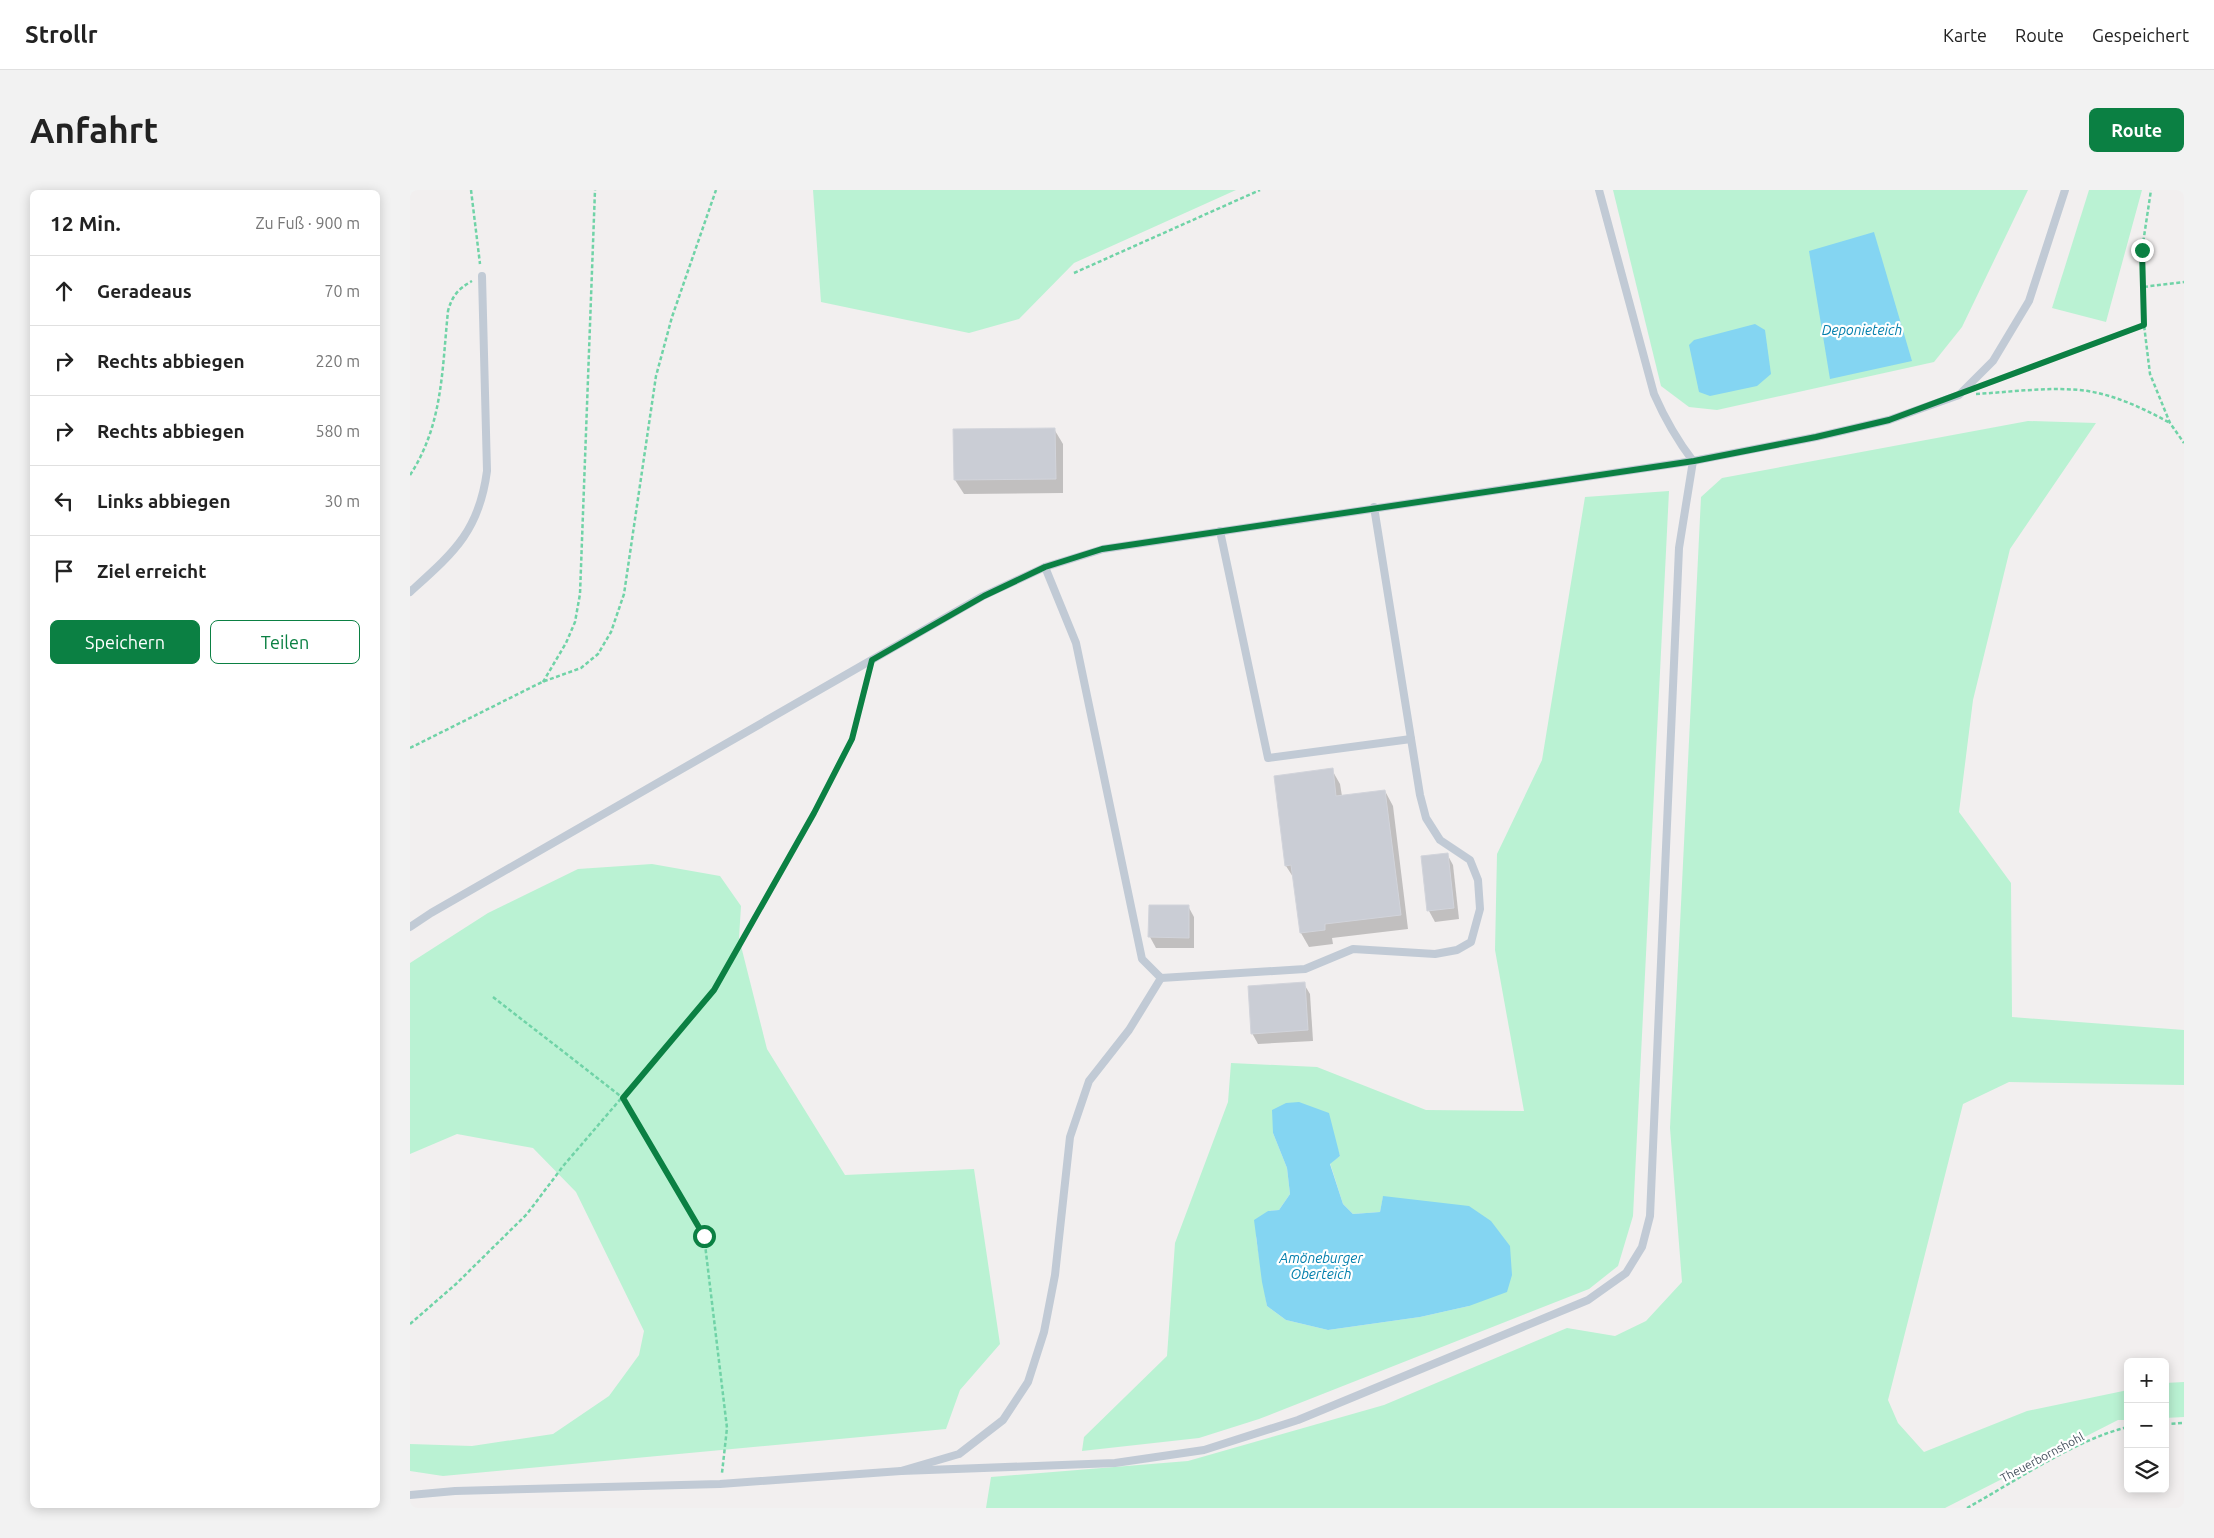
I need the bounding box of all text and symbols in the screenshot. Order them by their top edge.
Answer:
text: Strollr [25,21,98,48]
text: Karte [1943,25,1987,45]
text: Route [2015,25,2064,45]
text: Gespeichert [2092,25,2189,45]
button: Route [2089,108,2184,152]
text: Anfahrt [30,110,158,150]
text: 12 Min. [50,211,121,235]
text: Zu Fuß · 900 m [255,214,360,232]
route end [2131,239,2154,262]
icon: ahead [50,277,78,305]
text: Geradeaus [97,280,192,302]
text: 70 m [324,282,360,300]
water label: Deponieteich [1822,322,1902,338]
icon: right [50,347,78,375]
text: Rechts abbiegen [97,350,245,372]
text: 220 m [315,352,360,370]
icon: right [50,417,78,445]
text: Rechts abbiegen [97,420,245,442]
text: 580 m [315,422,360,440]
icon: left [50,487,78,515]
text: Links abbiegen [97,490,231,512]
text: 30 m [324,492,360,510]
icon: arrive [50,557,78,585]
text: Ziel erreicht [97,560,206,582]
button: Speichern [50,620,200,664]
button: Teilen [210,620,360,664]
route start [693,1225,716,1248]
water label: Amöneburger Oberteich [1278,1250,1363,1282]
map controls [2124,1358,2169,1493]
button: + [2124,1358,2169,1403]
button: − [2124,1403,2169,1448]
street label: Theuerbornshohl [1998,1430,2086,1484]
button: layers [2124,1448,2169,1493]

